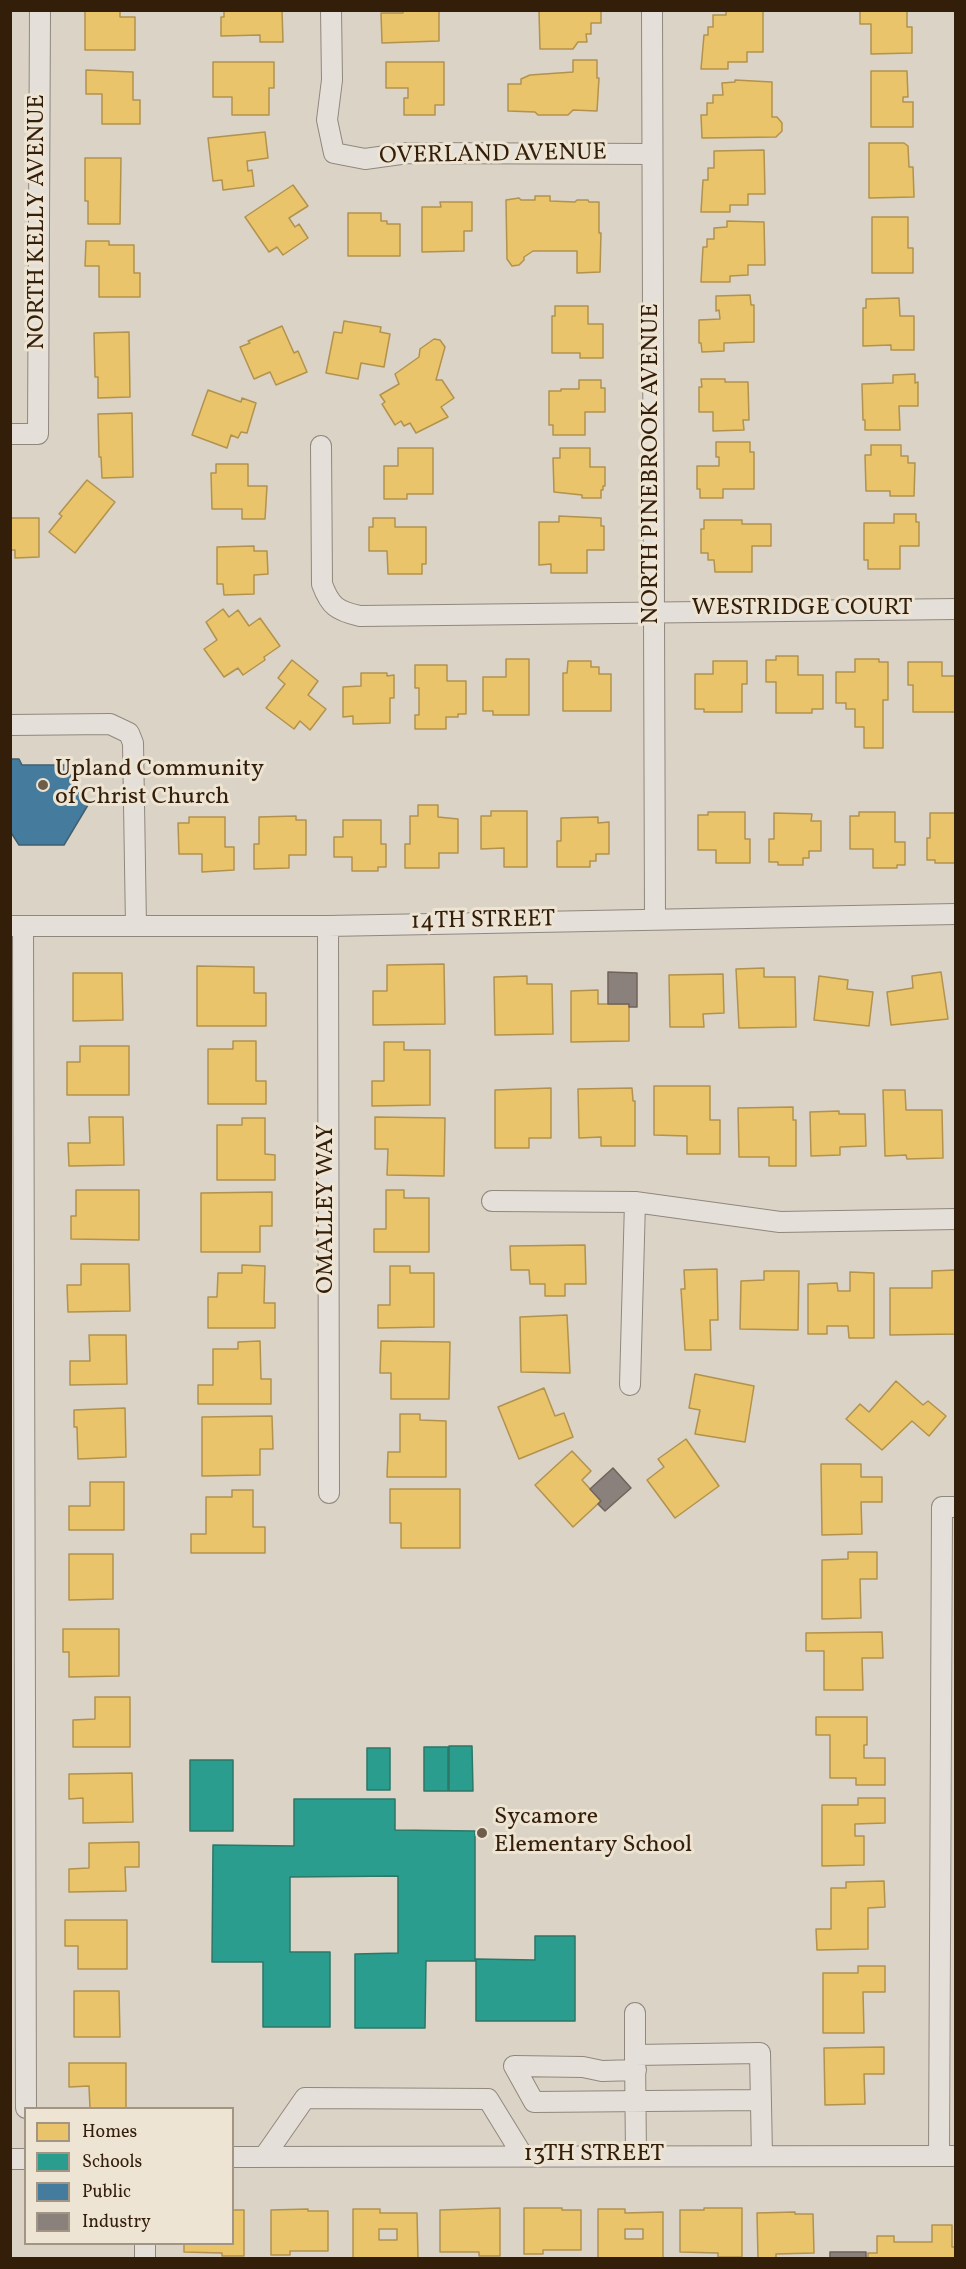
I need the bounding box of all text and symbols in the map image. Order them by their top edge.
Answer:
street label: NORTH KELLY AVENUE [25,94,53,350]
street label: OVERLAND AVENUE [379,140,607,172]
street label: NORTH PINEBROOK AVENUE [639,303,667,625]
street label: WESTRIDGE COURT [691,596,913,624]
place label: Upland Community of Christ Church [55,757,264,813]
marker: Upland Community of Christ Church [36,778,50,792]
street label: 14TH STREET [411,906,555,938]
street label: OMALLEY WAY [314,1124,342,1294]
place label: Sycamore Elementary School [494,1805,692,1861]
marker: Sycamore Elementary School [475,1826,489,1840]
legend [24,2107,234,2245]
text: Homes [82,2120,137,2145]
street label: 13TH STREET [524,2142,664,2170]
text: Schools [82,2150,142,2175]
text: Public [82,2180,131,2205]
text: Industry [82,2210,151,2235]

